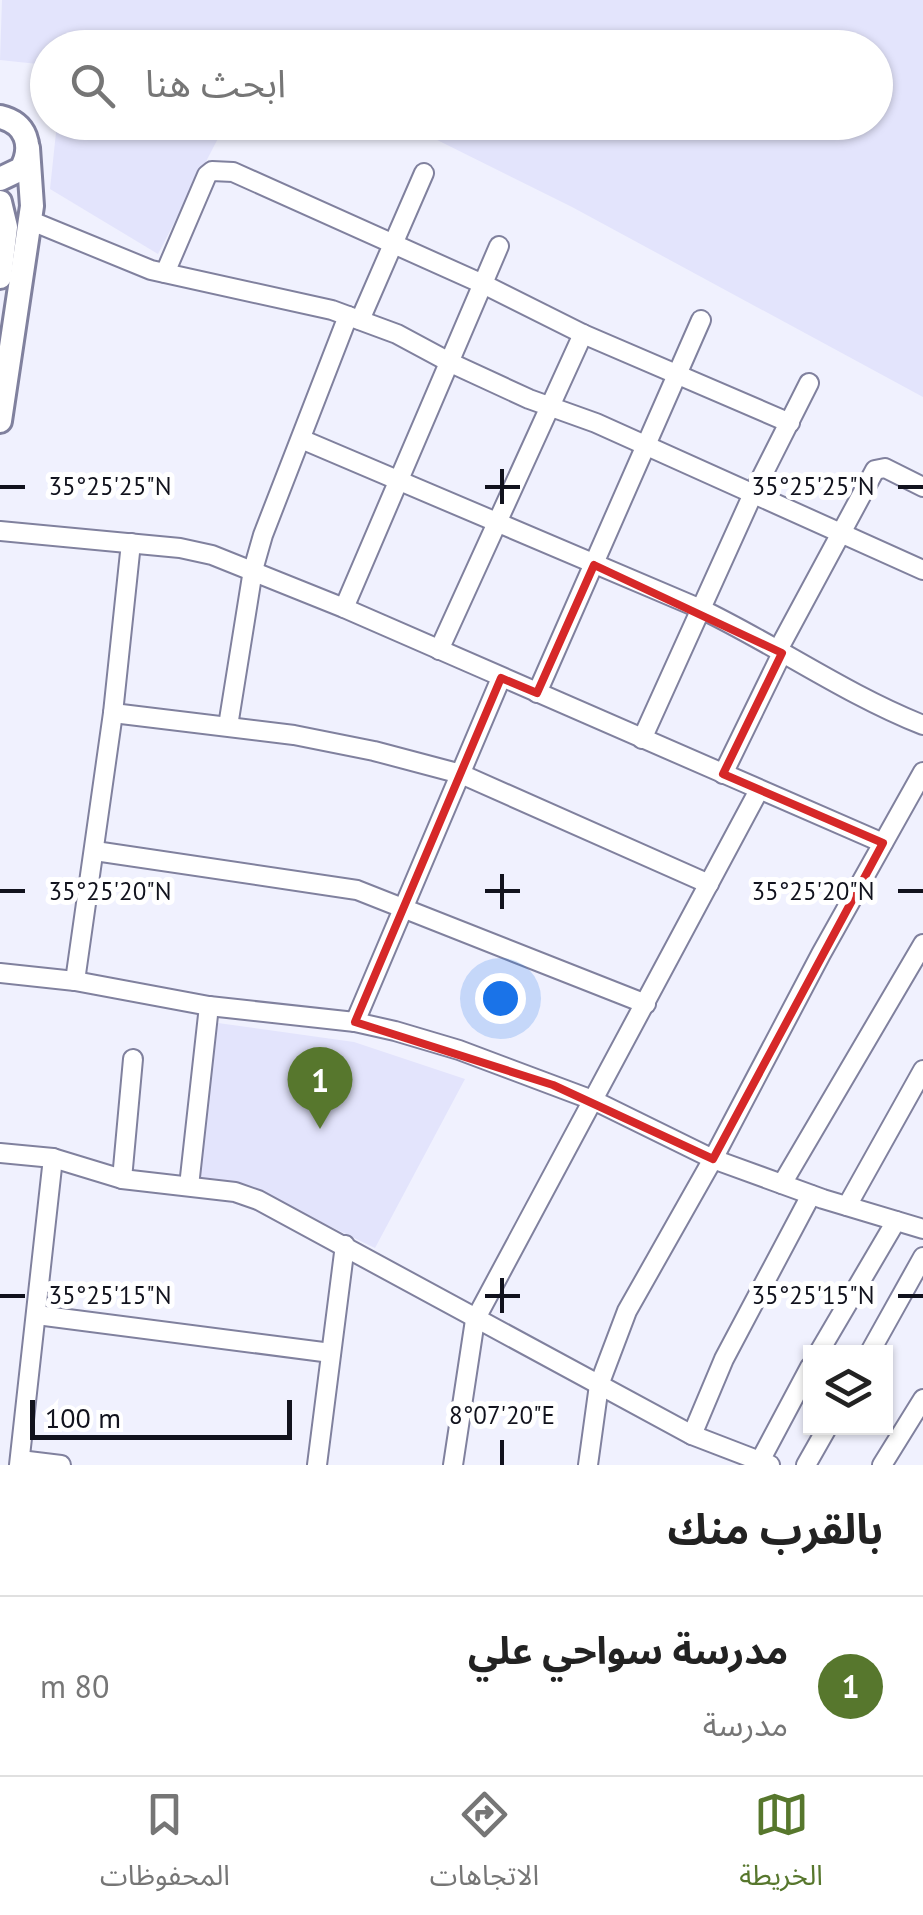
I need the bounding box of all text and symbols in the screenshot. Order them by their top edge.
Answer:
search box [30,30,893,140]
icon: search [65,58,120,113]
text: ابحث هنا [145,58,286,107]
text: 35°25'25"N [48,470,172,502]
text: 35°25'25"N [751,470,875,502]
text: 35°25'20"N [48,875,172,907]
text: 35°25'20"N [751,875,875,907]
your location [475,973,526,1024]
pin: 1 [288,1046,352,1129]
text: 35°25'15"N [48,1279,172,1311]
text: 35°25'15"N [751,1279,875,1311]
map controls [803,1345,893,1435]
button: layers [803,1345,893,1435]
scale bar [30,1395,292,1440]
text: 100 m [45,1399,121,1436]
text: 8°07'20"E [449,1399,555,1431]
text: بالقرب منك [668,1501,883,1556]
text: مدرسة سواحي علي [468,1625,788,1674]
text: 80 m [40,1665,109,1707]
text: 1 [841,1665,860,1707]
text: مدرسة [703,1703,788,1745]
tab: المحفوظات [100,1787,230,1906]
tab: الاتجاهات [430,1787,539,1906]
tab: الخريطة [739,1787,823,1906]

